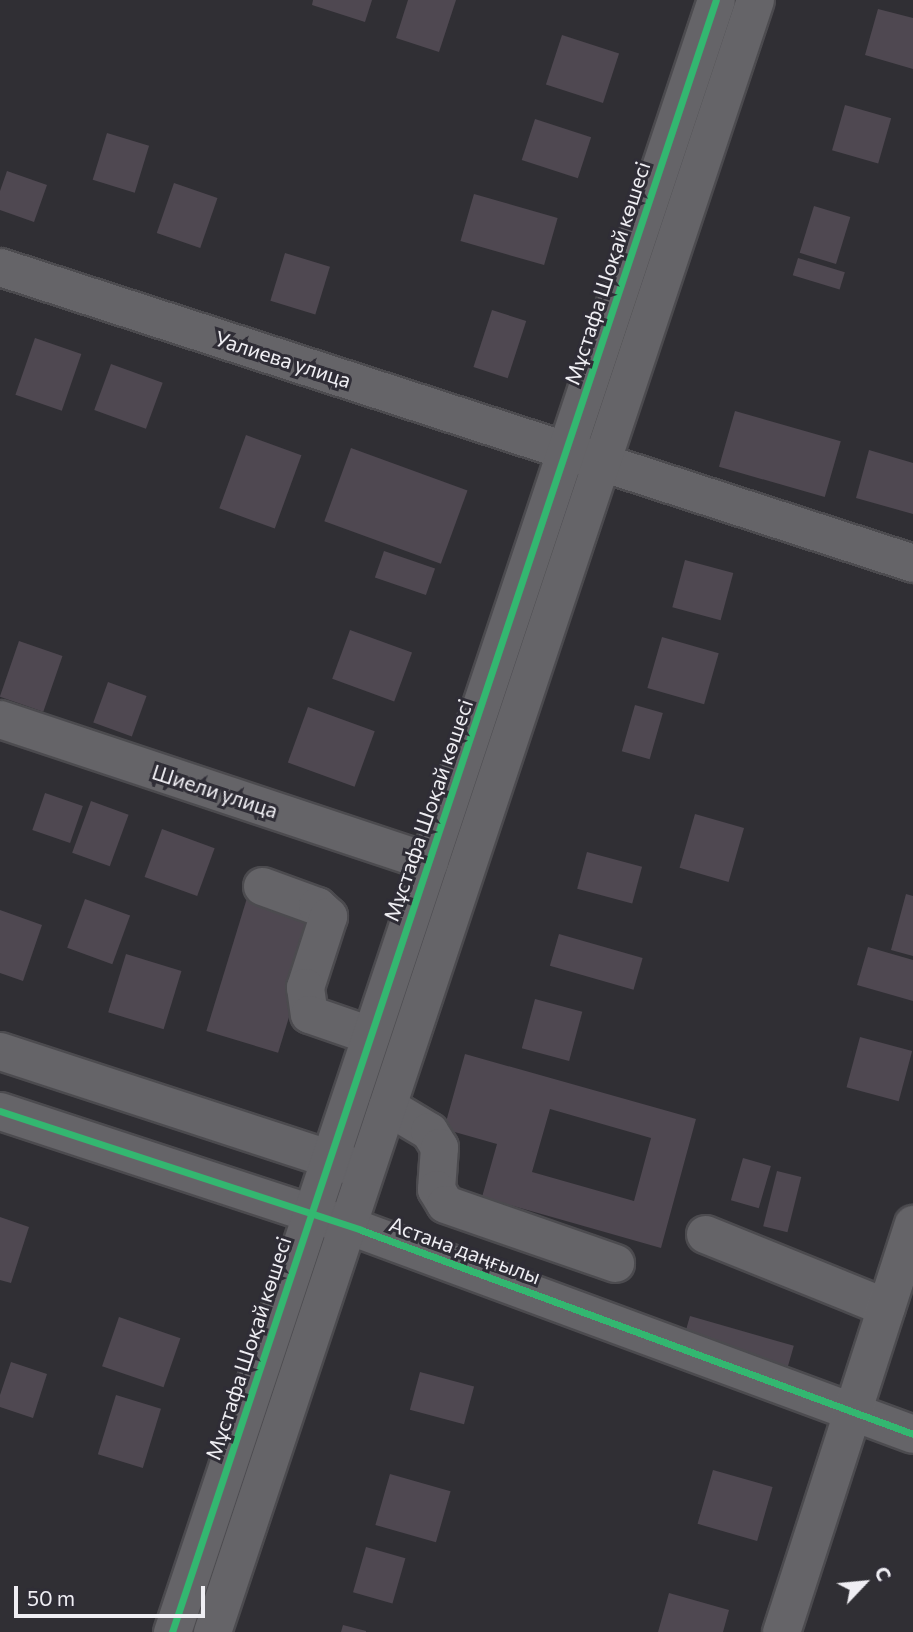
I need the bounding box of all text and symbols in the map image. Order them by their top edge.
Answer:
street label: Мұстафа Шоқай көшесі [559,158,655,388]
street label: Уалиева улица [212,325,354,393]
street label: Мұстафа Шоқай көшесі [378,696,478,924]
street label: Шиели улица [149,759,281,823]
street label: Астана даңғылы [386,1211,544,1289]
street label: Мұстафа Шоқай көшесі [200,1233,296,1463]
north arrow [829,1548,899,1618]
text: С [870,1563,897,1584]
scale bar [18,1572,208,1616]
text: 50 m [27,1585,75,1610]

